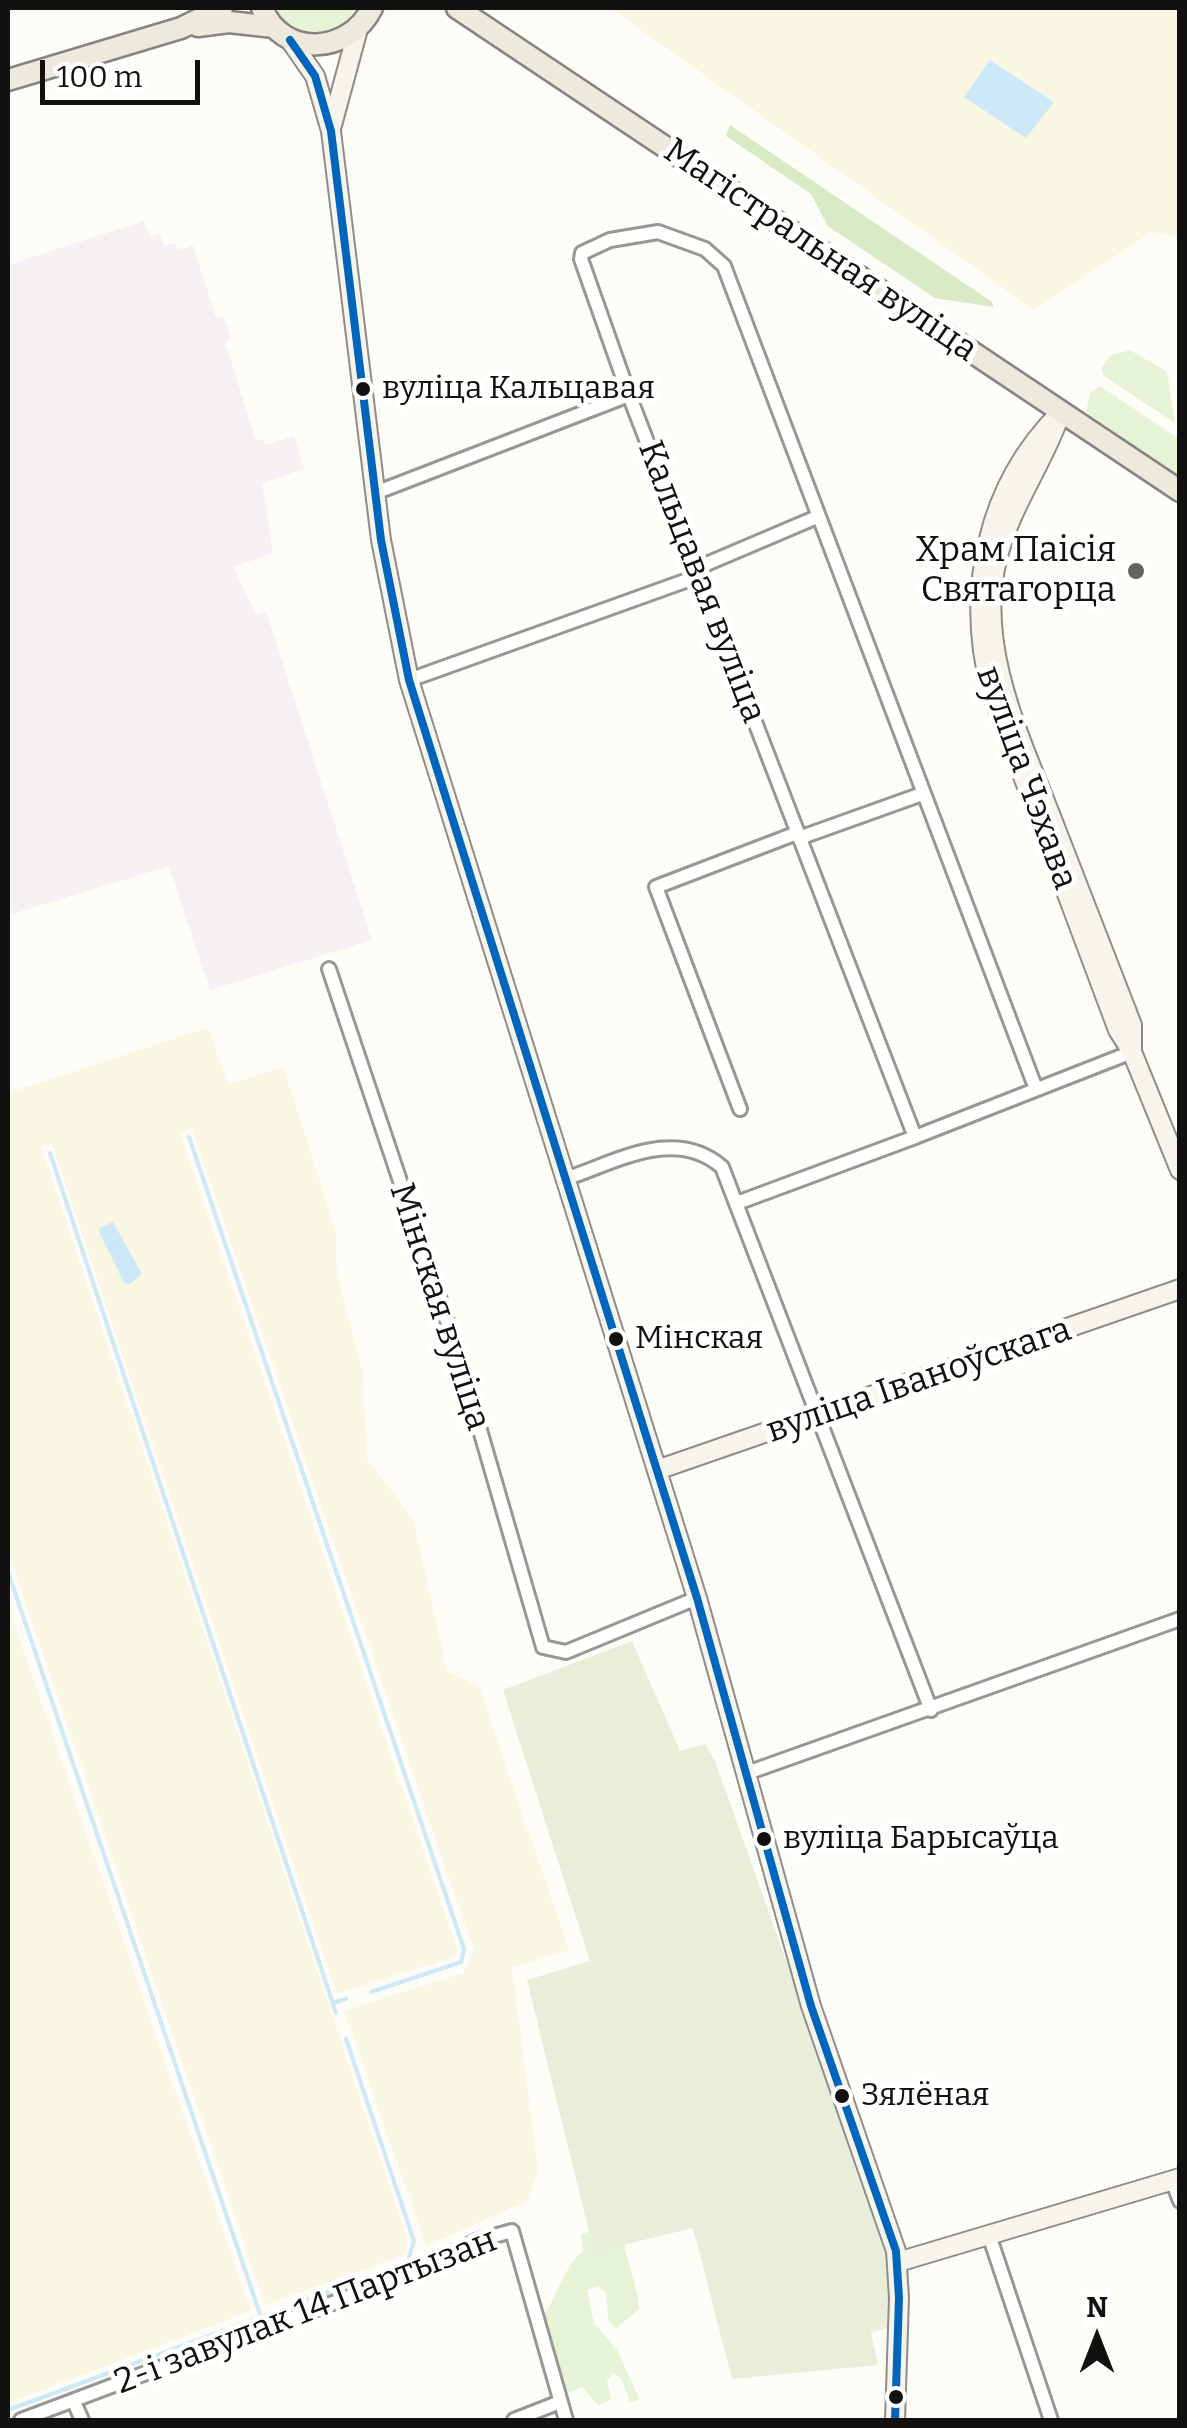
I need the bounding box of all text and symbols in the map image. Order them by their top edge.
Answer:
scale bar [45,40,205,102]
text: 100 m [57,59,142,95]
street label: Магістральная вуліца [655,131,985,371]
place label: вуліца Кальцавая [382,370,655,408]
marker: вуліца Кальцавая [353,379,373,399]
street label: Кальцавая вуліца [628,435,774,729]
place label: Храм Паісія Святагорца [915,530,1116,612]
marker: Храм Паісія Святагорца [1125,560,1147,582]
street label: вуліца Чэхава [966,661,1086,895]
street label: Мінская вуліца [379,1178,499,1436]
street label: вуліца Іваноўскага [761,1309,1077,1453]
place label: Мінская [635,1320,763,1358]
marker: Мінская [606,1329,626,1349]
place label: вуліца Барысаўца [783,1820,1059,1858]
marker: вуліца Барысаўца [754,1829,774,1849]
place label: Зялёная [861,2077,989,2115]
marker: Зялёная [832,2086,852,2106]
street label: 2-і завулак 14 Партызан [109,2220,503,2404]
north arrow [1047,2288,1147,2388]
text: N [1086,2291,1108,2324]
unlabelled marker [886,2387,906,2407]

